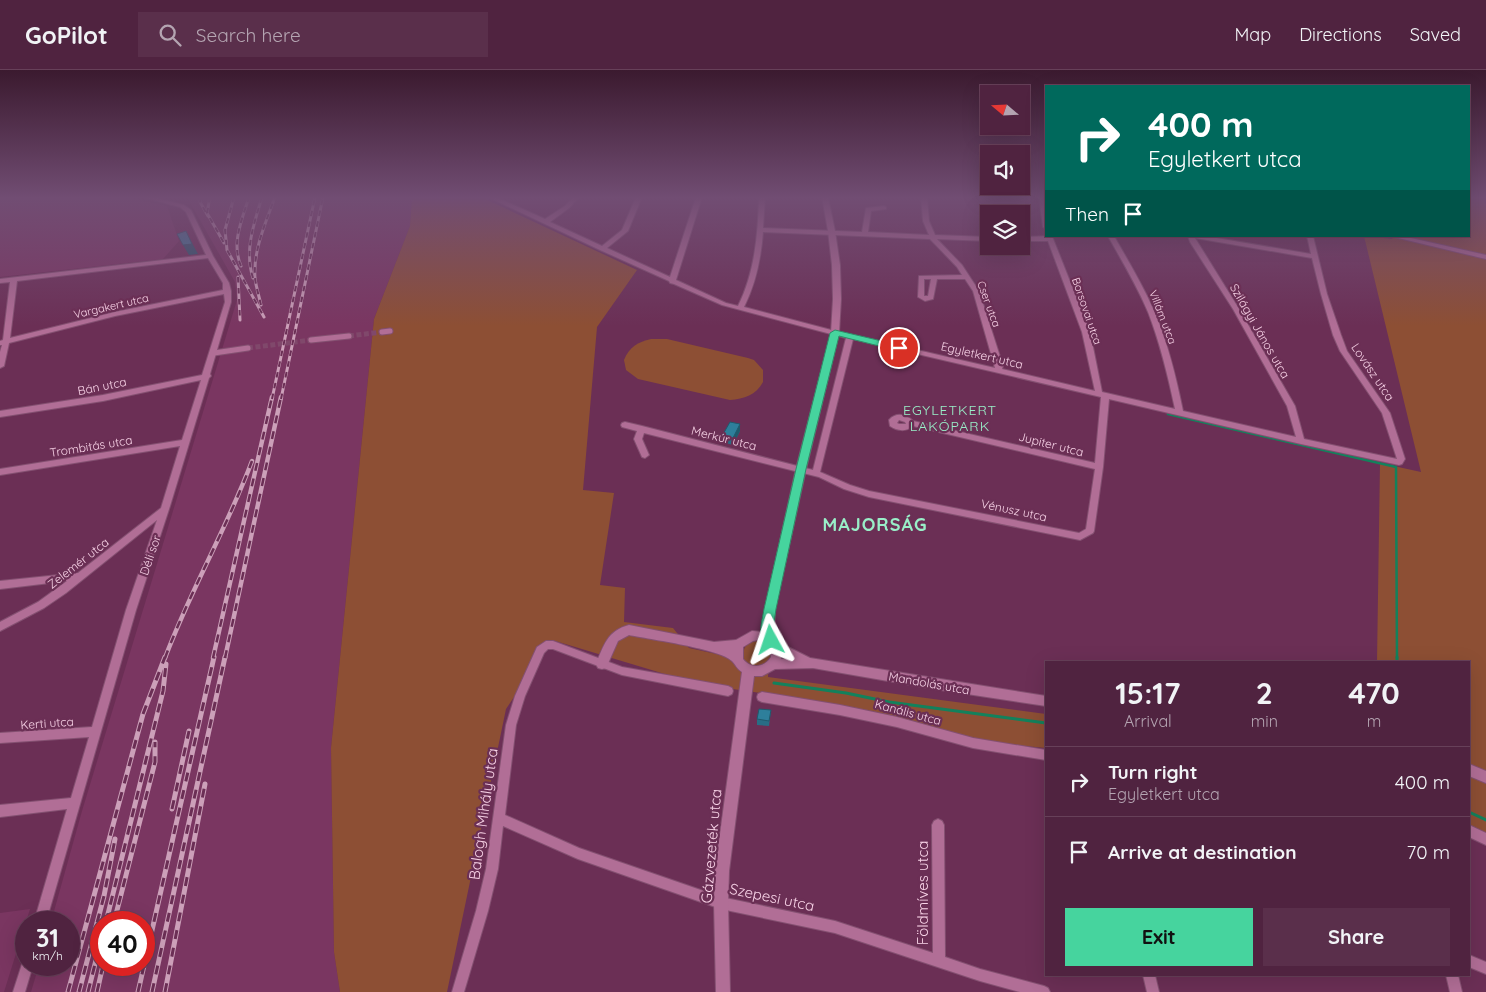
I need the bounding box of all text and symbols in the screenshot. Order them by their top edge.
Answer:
search box [138,12,488,57]
text: GoPilot [25,20,108,50]
icon: search [156,21,184,49]
text: Search here [196,23,301,47]
text: Map [1234,23,1271,46]
text: Directions [1299,23,1382,46]
text: Saved [1410,23,1461,46]
north arrow [980,85,1030,135]
map controls [980,85,1030,255]
text: 400 m [1148,102,1254,146]
icon: right [1065,105,1130,170]
button: sound [980,145,1030,195]
text: Egyletkert utca [1148,145,1301,173]
icon: arrive [1119,200,1147,228]
text: Then [1065,202,1109,226]
button: layers [980,205,1030,255]
street label: Borsovai utca [1069,276,1105,346]
street label: Cser utca [974,279,1004,329]
street label: Szilágyi János utca [1227,281,1293,381]
street label: Villám utca [1146,288,1180,346]
street label: Vargakert utca [72,291,150,321]
pin [878,327,920,369]
icon: arrive [885,334,913,362]
street label: Egyletkert utca [940,338,1024,372]
street label: Lovász utca [1348,340,1398,404]
street label: Bán utca [76,374,128,398]
district label: EGYLETKERT LAKÓPARK [903,401,997,435]
street label: Merkúr utca [690,423,758,453]
street label: Jupiter utca [1017,429,1085,459]
street label: Trombitás utca [49,432,133,460]
street label: Vénusz utca [980,496,1048,524]
district label: MAJORSÁG [823,513,927,536]
street label: Déli sor [136,533,164,577]
street label: Zelemér utca [44,534,112,592]
position arrow [744,613,796,665]
street label: Mandolás utca [887,669,971,697]
text: 15:17 [1115,674,1180,712]
text: 2 [1256,674,1273,712]
text: 470 [1348,674,1400,712]
street label: Kanális utca [873,696,943,728]
text: Arrival [1124,711,1172,731]
text: min [1251,711,1278,731]
text: m [1367,711,1381,731]
street label: Kerti utca [20,714,74,732]
street label: Balogh Mihály utca [464,747,502,881]
text: Turn right [1108,760,1197,784]
icon: right [1065,768,1093,796]
text: 400 m [1395,770,1450,794]
text: Egyletkert utca [1108,784,1220,804]
street label: Gázvezeték utca [697,788,725,904]
icon: arrive [1065,838,1093,866]
text: Arrive at destination [1108,840,1297,864]
text: 70 m [1406,840,1450,864]
street label: Földmíves utca [913,841,932,945]
street label: Szepesi utca [728,879,816,915]
button: Exit [1065,908,1253,966]
button: Share [1263,908,1450,966]
speed limit sign: 40 [90,911,155,976]
text: 31 [36,922,59,953]
text: km/h [32,948,63,963]

